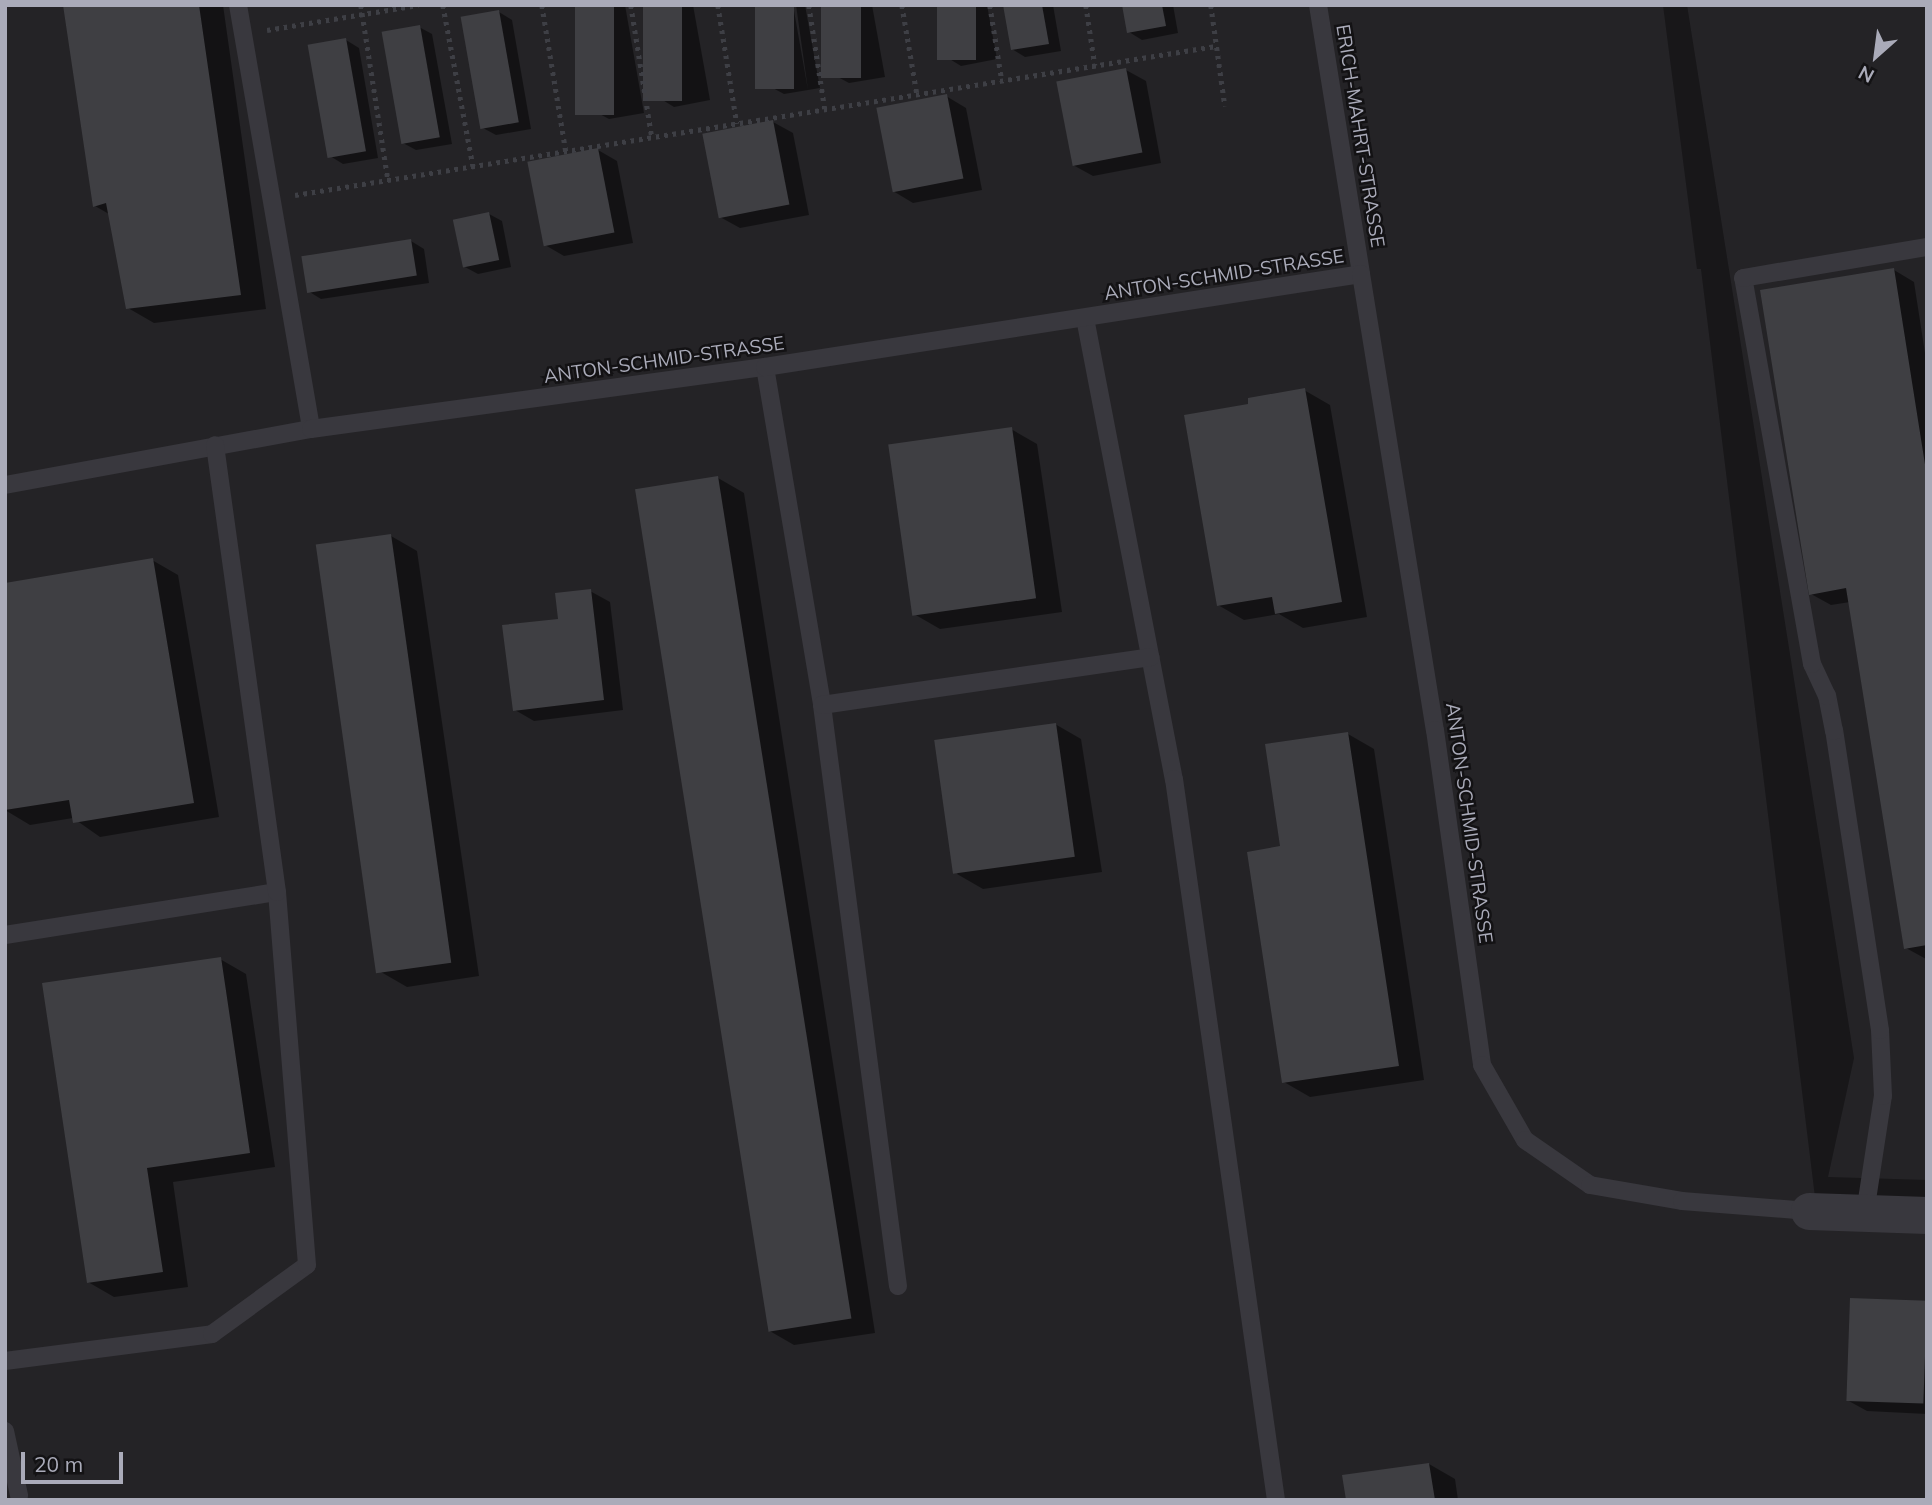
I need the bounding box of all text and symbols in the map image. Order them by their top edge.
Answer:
north arrow [1841,21,1911,91]
street label: ERICH-MAHRT-STRASSE [1331,23,1389,249]
text: N [1854,61,1878,89]
street label: ANTON-SCHMID-STRASSE [1102,245,1346,305]
street label: ANTON-SCHMID-STRASSE [542,332,786,388]
street label: ANTON-SCHMID-STRASSE [1441,701,1497,945]
scale bar [24,1438,126,1482]
text: 20 m [34,1451,83,1477]

